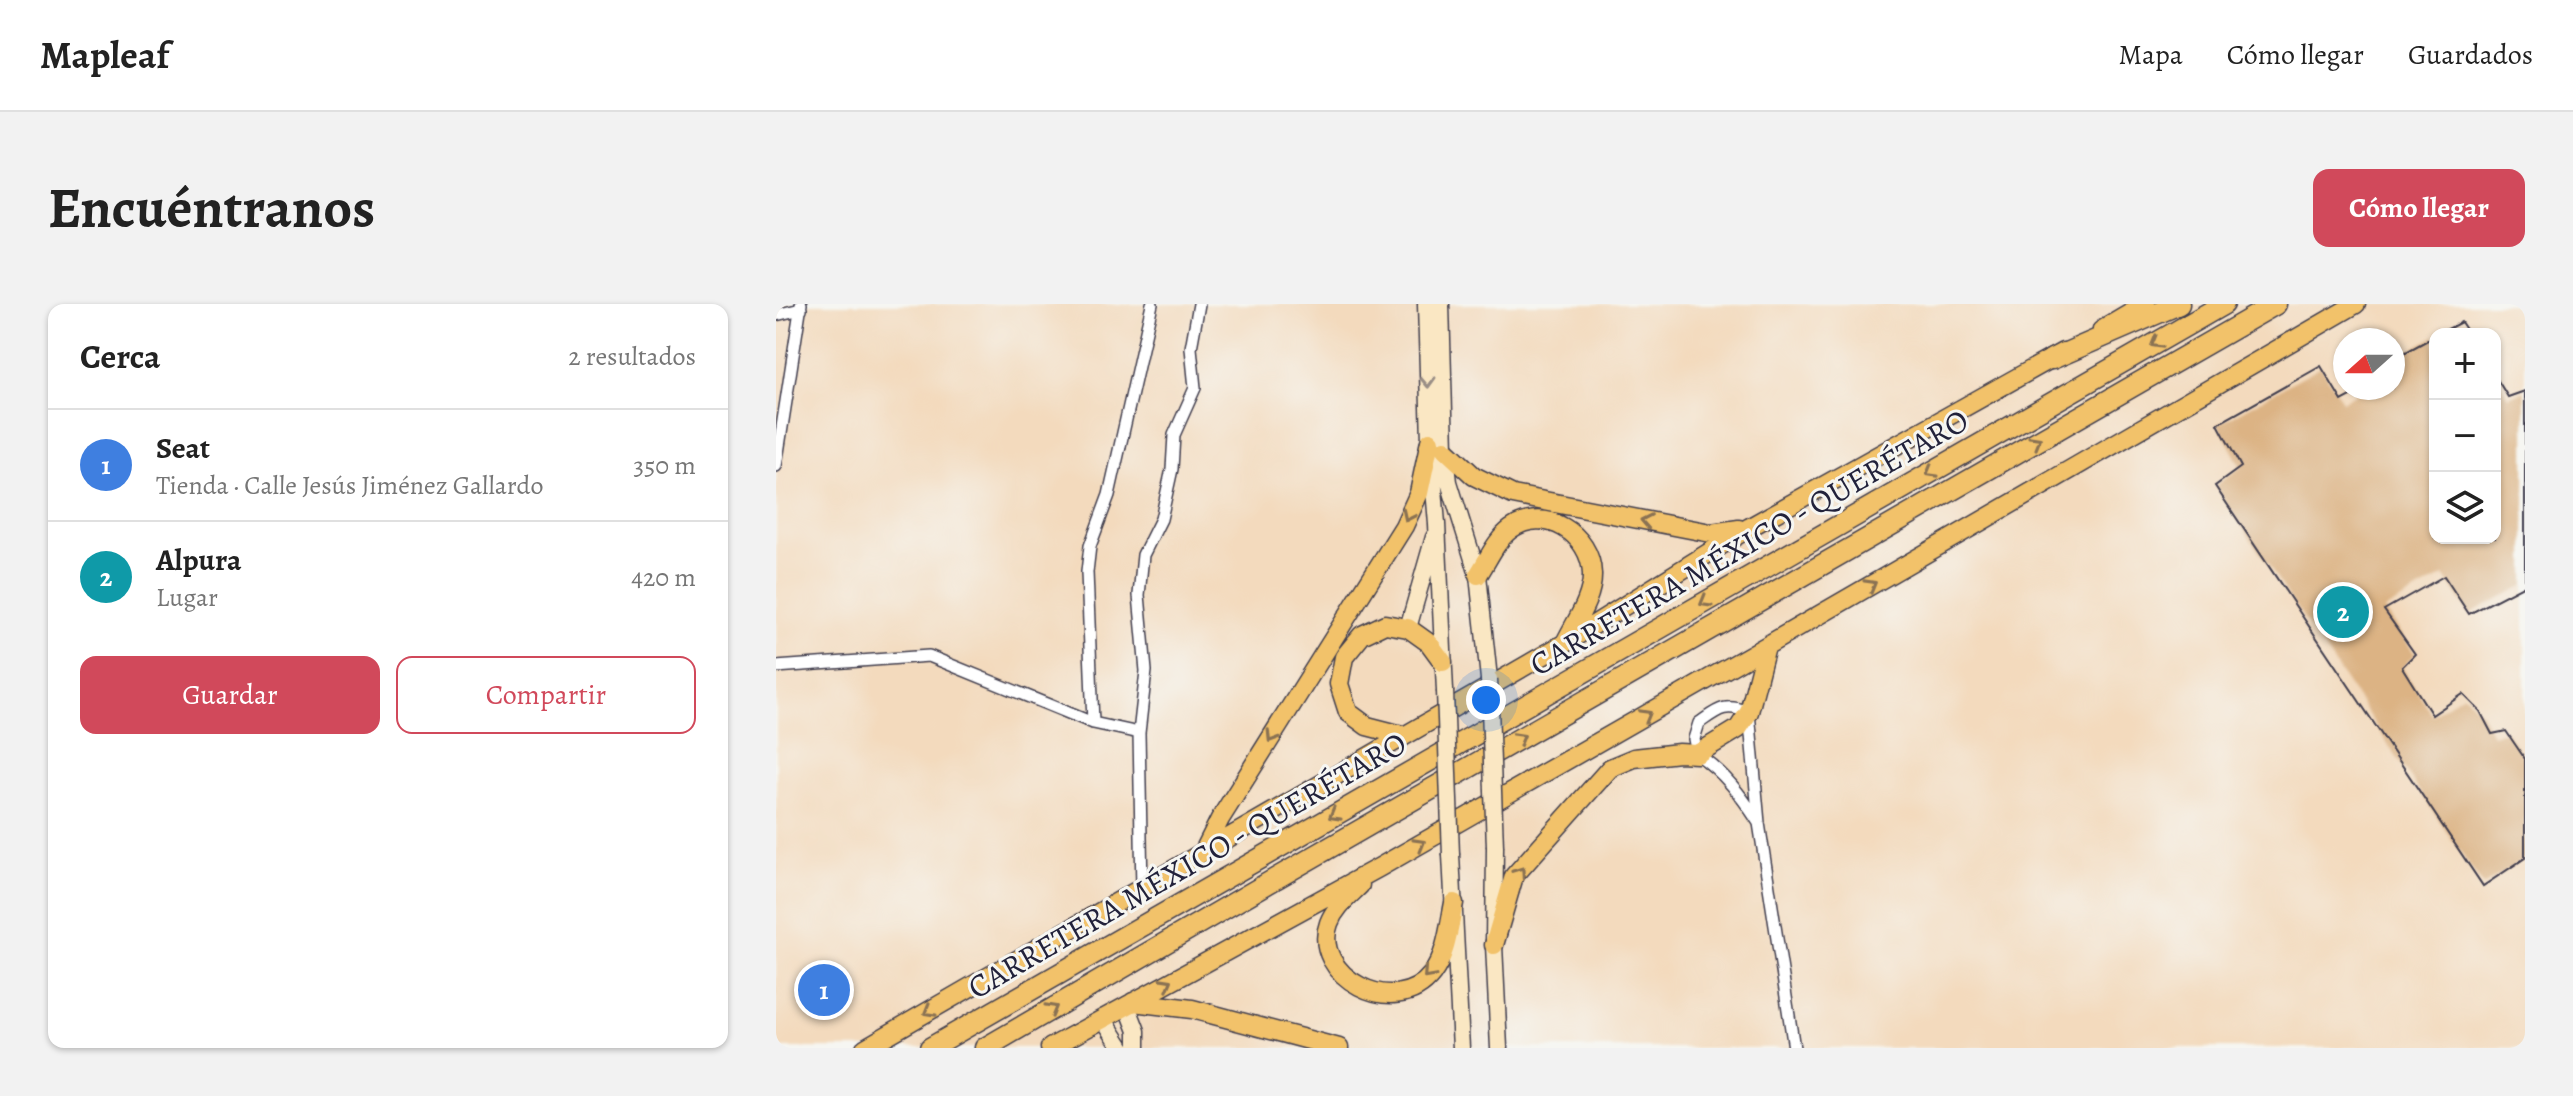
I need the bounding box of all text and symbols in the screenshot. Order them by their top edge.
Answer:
text: Mapleaf [40,29,169,81]
text: Mapa [2119,36,2183,74]
text: Cómo llegar [2227,36,2364,74]
text: Guardados [2408,36,2533,74]
button: Cómo llegar [2313,169,2525,247]
text: Encuéntranos [48,170,375,246]
north arrow [2333,328,2405,400]
map controls [2429,328,2501,544]
button: + [2429,328,2501,400]
text: Cerca [80,333,161,380]
one-way arrow [2150,333,2165,349]
text: 2 resultados [568,339,696,374]
one-way arrow [1420,376,1437,389]
street label: CARRETERA MÉXICO - QUERÉTARO [1522,398,1976,686]
button: − [2429,400,2501,472]
text: Seat [156,428,210,468]
one-way arrow [2028,435,2042,451]
text: 1 [101,448,111,483]
text: 350 m [633,448,696,483]
one-way arrow [1925,462,1940,478]
text: Tienda · Calle Jesús Jiménez Gallardo [156,468,543,503]
button: layers [2429,472,2501,544]
one-way arrow [1402,507,1418,522]
one-way arrow [1639,513,1653,530]
text: Alpura [156,540,241,580]
text: 2 [100,560,112,595]
text: 420 m [631,560,696,595]
one-way arrow [1862,579,1877,595]
text: Lugar [156,580,218,615]
pin: 2 [2317,582,2369,642]
one-way arrow [1700,592,1714,608]
button: Guardar [80,656,380,734]
button: Compartir [396,656,696,734]
your location [1466,680,1506,720]
one-way arrow [1637,709,1651,725]
street label: CARRETERA MÉXICO - QUERÉTARO [960,721,1414,1009]
one-way arrow [1266,728,1281,743]
one-way arrow [1511,732,1525,748]
one-way arrow [1329,805,1343,821]
one-way arrow [1411,838,1426,854]
one-way arrow [1510,867,1525,881]
pin: 1 [798,960,850,1020]
one-way arrow [1423,965,1438,980]
one-way arrow [1159,977,1173,993]
one-way arrow [922,1002,937,1017]
one-way arrow [1043,1003,1058,1019]

